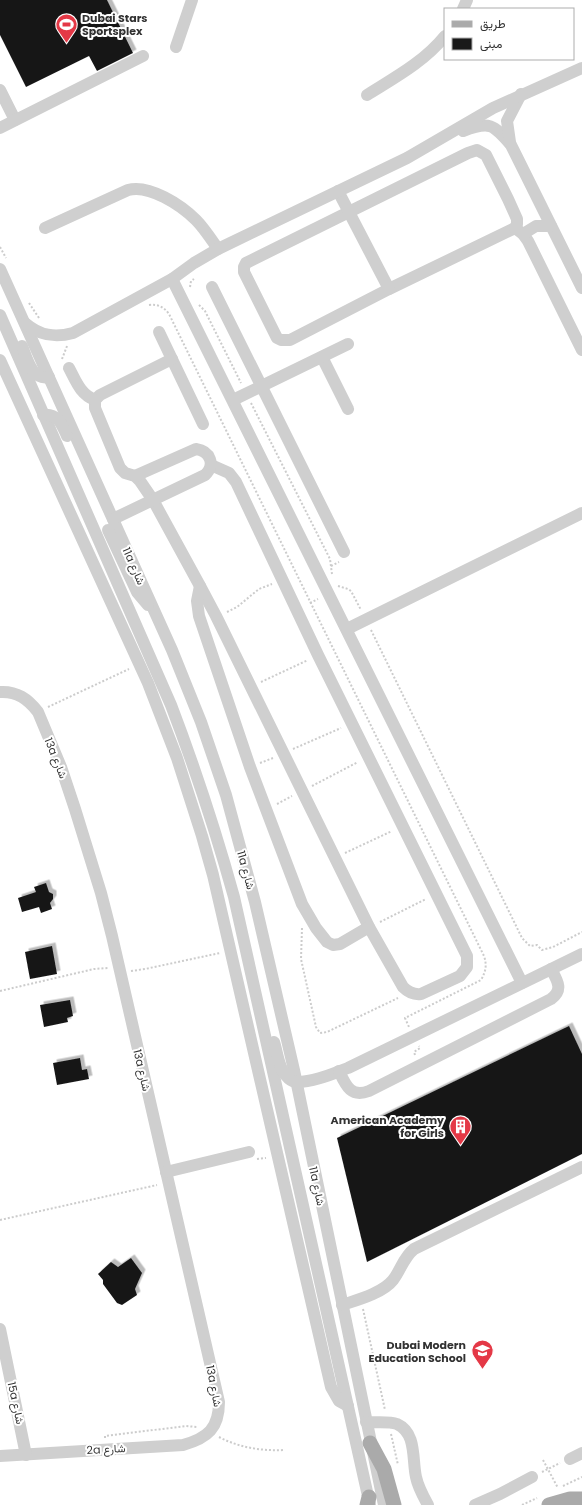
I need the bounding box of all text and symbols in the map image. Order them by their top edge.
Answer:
legend [444,8,574,60]
place label: Dubai Stars Sportsplex [82,10,147,39]
sports icon: Dubai Stars Sportsplex [54,11,80,44]
text: طريق [480,15,506,32]
text: مبنى [480,35,502,52]
street label: 11a شارع [119,545,149,588]
street label: 13a شارع [41,735,71,781]
street label: 11a شارع [233,849,259,891]
street label: 13a شارع [129,1047,155,1093]
place label: American Academy for Girls [331,1112,444,1141]
building icon: American Academy for Girls [447,1113,473,1146]
street label: 11a شارع [305,1165,329,1207]
place label: Dubai Modern Education School [368,1337,466,1366]
school or university icon: Dubai Modern Education School [469,1338,495,1371]
street label: 13a شارع [202,1364,226,1409]
street label: 15a شارع [4,1380,28,1426]
street label: 2a شارع [86,1440,126,1458]

